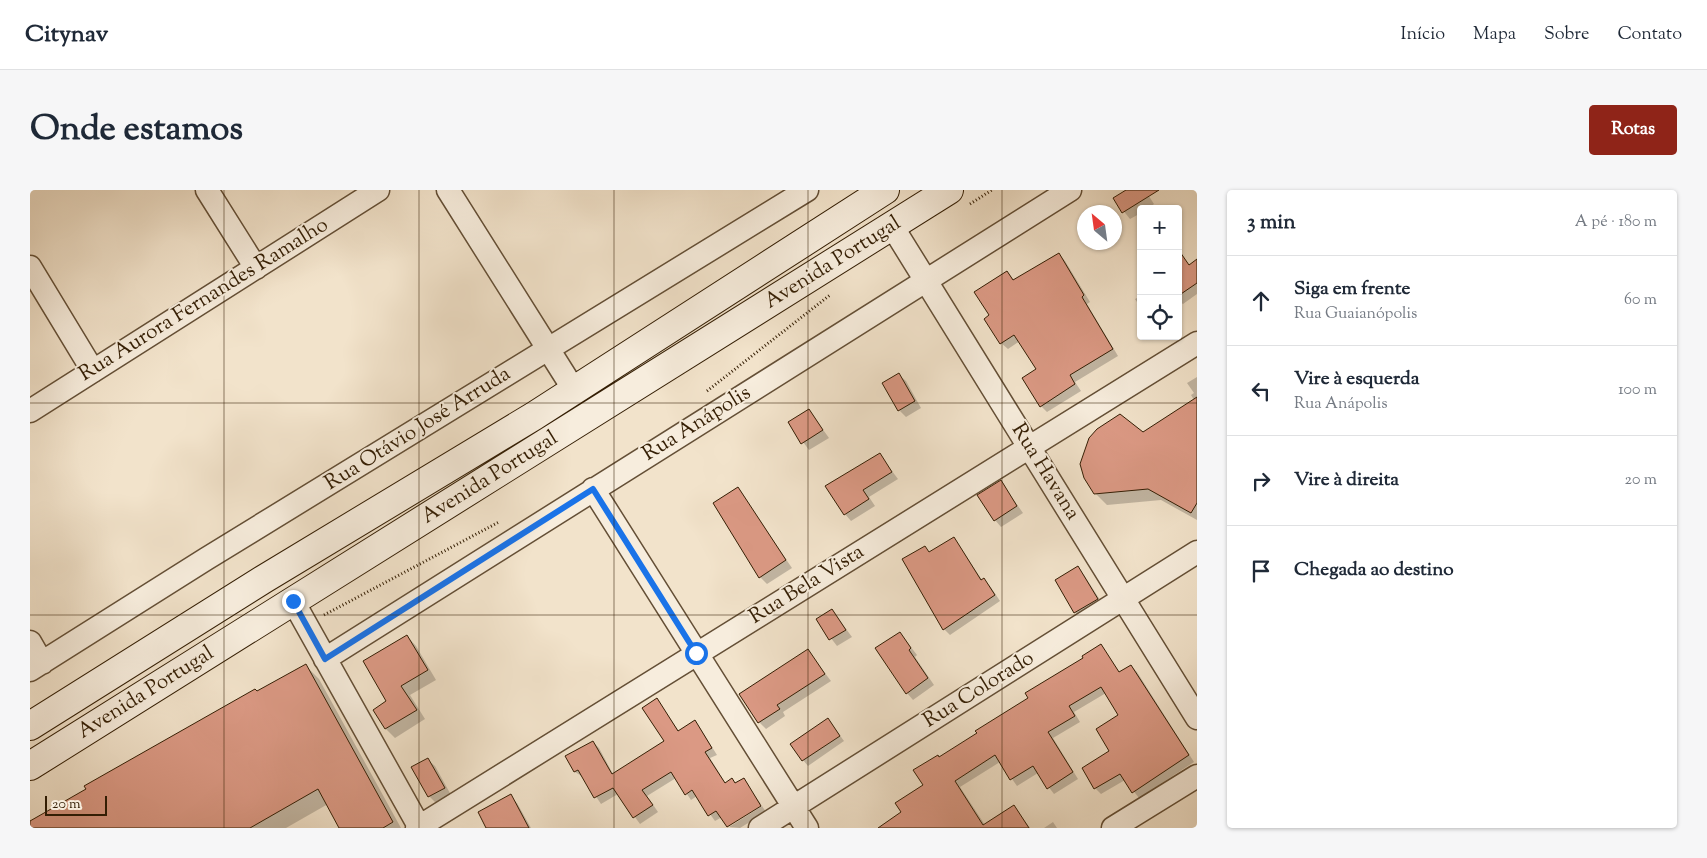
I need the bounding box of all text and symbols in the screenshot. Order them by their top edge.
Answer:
text: Citynav [25,18,108,52]
text: Início [1400,22,1445,48]
text: Mapa [1473,22,1516,48]
text: Sobre [1544,22,1589,48]
text: Contato [1617,22,1682,48]
text: Onde estamos [30,105,243,156]
button: Rotas [1589,105,1677,155]
north arrow [1077,205,1122,250]
map controls [1137,205,1182,340]
button: + [1137,205,1182,250]
text: 3 min [1247,208,1296,238]
street label: Avenida Portugal [759,209,907,317]
street label: Rua Aurora Fernandes Ramalho [73,211,335,389]
text: A pé · 180 m [1575,211,1657,234]
button: − [1137,250,1182,295]
text: Siga em frente [1294,276,1410,303]
icon: ahead [1247,287,1275,315]
text: 60 m [1624,289,1657,312]
button: locate [1137,295,1182,340]
text: Rua Guaianópolis [1294,303,1417,326]
street label: Rua Otávio José Arruda [319,359,517,498]
text: Vire à esquerda [1294,366,1420,393]
icon: left [1247,377,1275,405]
street label: Rua Anápolis [637,379,757,469]
text: 100 m [1618,379,1657,402]
text: Rua Anápolis [1294,393,1388,416]
street label: Rua Havana [1003,418,1087,527]
street label: Avenida Portugal [416,424,564,532]
icon: right [1247,467,1275,495]
text: Vire à direita [1294,467,1399,494]
text: 20 m [1624,469,1657,492]
street label: Rua Bela Vista [744,538,871,632]
icon: arrive [1247,557,1275,585]
text: Chegada ao destino [1294,557,1454,584]
route end [282,590,305,613]
street label: Avenida Portugal [72,639,220,747]
route start [685,642,708,665]
street label: Rua Colorado [918,644,1040,736]
scale bar [45,793,108,816]
text: 20 m [52,795,81,815]

